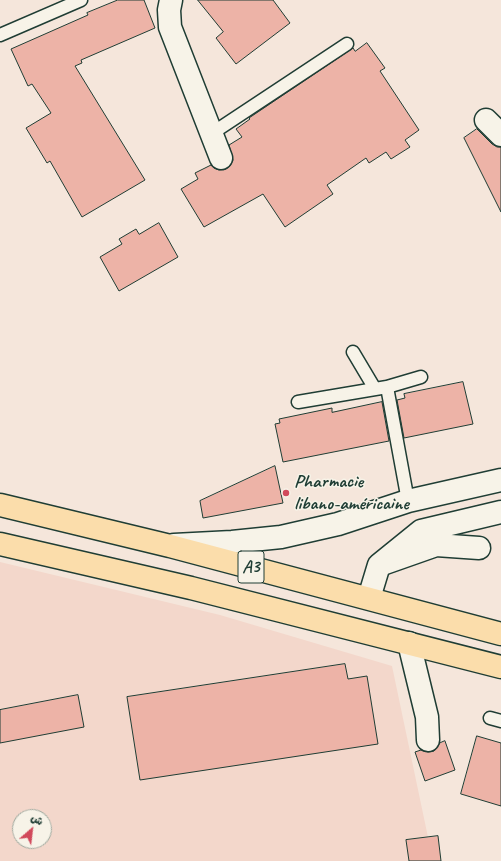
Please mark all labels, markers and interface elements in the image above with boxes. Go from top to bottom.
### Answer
place label: Pharmacie libano-américaine [294,471,409,515]
marker: Pharmacie libano-américaine [281,488,291,498]
road number: A3 [238,551,264,583]
north arrow [12,809,52,849]
text: ش [29,810,46,828]

